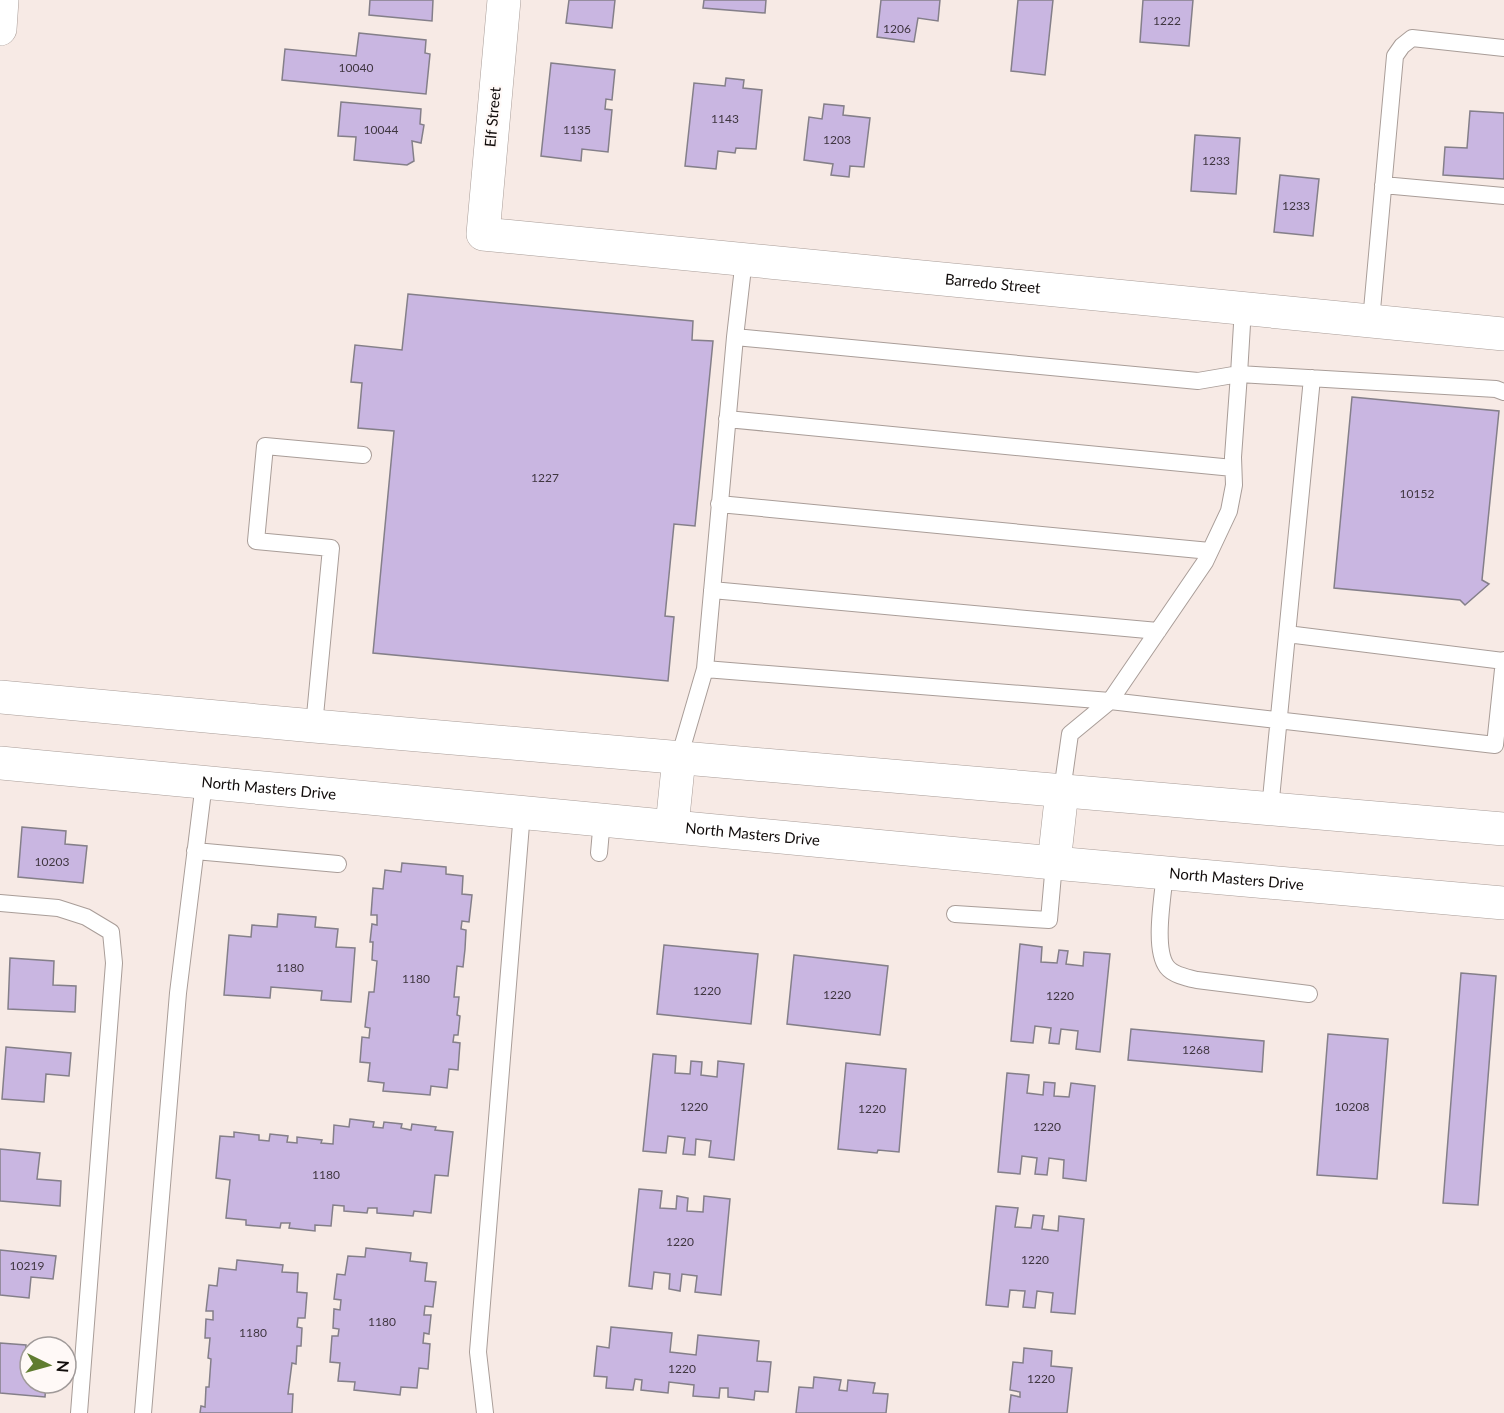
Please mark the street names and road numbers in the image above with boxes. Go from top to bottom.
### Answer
street label: Elf Street [480,85,504,148]
street label: Barredo Street [944,269,1042,297]
street label: North Masters Drive [201,772,337,803]
street label: North Masters Drive [685,818,821,849]
street label: North Masters Drive [1168,863,1305,893]

